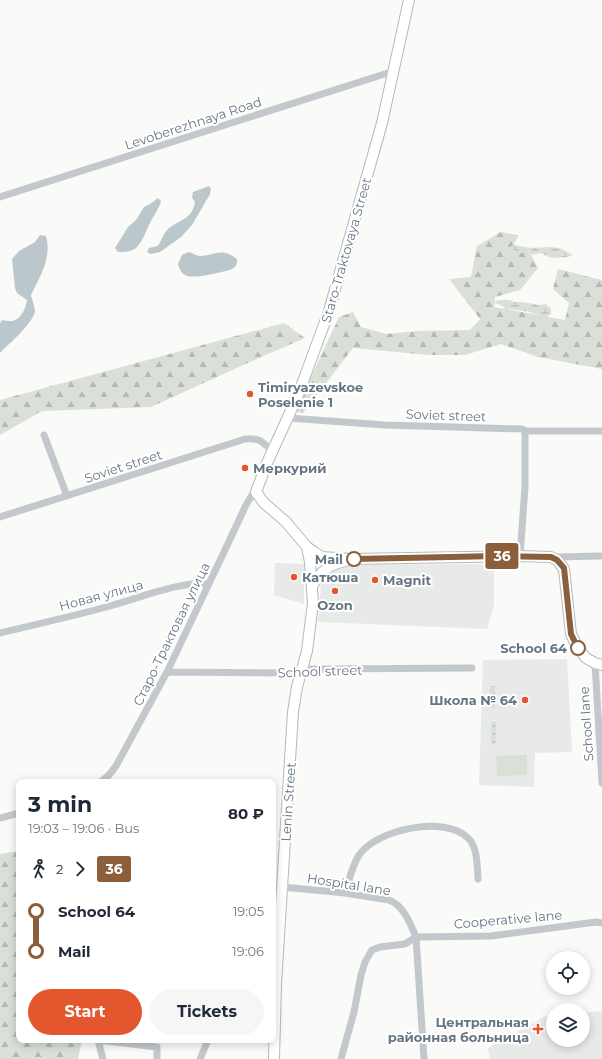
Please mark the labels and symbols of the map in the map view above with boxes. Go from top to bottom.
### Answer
street label: Levoberezhnaya Road [122,93,264,153]
street label: Staro-Traktovaya Street [318,176,374,324]
place label: Timiryazevskoe Poselenie 1 [258,379,363,410]
marker: Timiryazevskoe Poselenie 1 [245,389,255,399]
street label: Soviet street [405,406,487,424]
street label: Soviet street [82,446,164,486]
place label: Меркурий [253,460,326,476]
marker: Меркурий [240,463,250,473]
line badge: 36 [484,543,520,569]
place label: Mail [315,551,343,567]
marker: Mail [346,551,362,567]
street label: Старо-Трактовая улица [129,560,213,708]
place label: Катюша [302,569,358,585]
marker: Катюша [289,572,299,582]
place label: Magnit [383,572,431,588]
marker: Magnit [370,575,380,585]
street label: Новая улица [57,576,145,614]
marker: Ozon [330,586,340,596]
place label: Ozon [317,597,353,613]
place label: School 64 [500,640,567,656]
marker: School 64 [570,640,586,656]
street label: School street [277,662,363,680]
street label: School lane [575,686,597,762]
place label: Школа № 64 [429,692,517,708]
marker: Школа № 64 [520,695,530,705]
street label: Lenin Street [277,762,299,842]
street label: Hospital lane [306,869,392,899]
street label: Cooperative lane [453,906,563,932]
place label: Центральная районная больница [388,1014,529,1045]
marker: Центральная районная больница [532,1023,544,1035]

